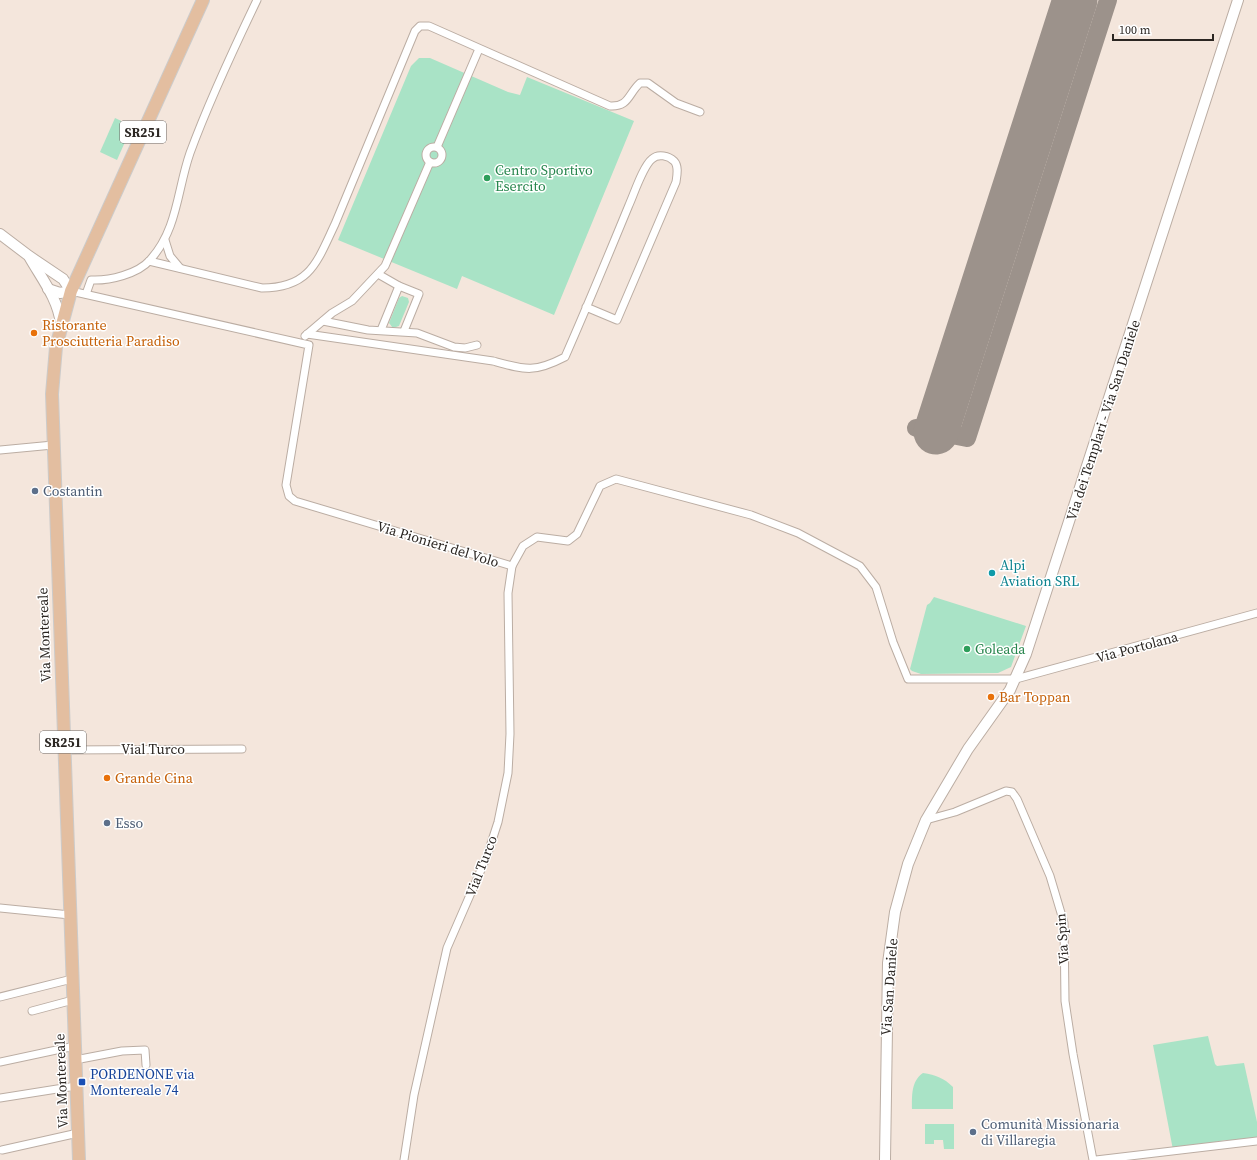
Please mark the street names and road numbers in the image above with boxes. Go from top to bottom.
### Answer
road number: SR251 [120,121,166,143]
street label: Via dei Templari - Via San Daniele [1061,317,1145,523]
street label: Via Pionieri del Volo [374,516,502,572]
street label: Via Montereale [32,587,56,683]
street label: Via Portolana [1094,626,1181,668]
road number: SR251 [40,731,86,753]
street label: Vial Turco [121,739,185,759]
street label: Vial Turco [460,832,502,899]
street label: Via Spin [1050,912,1074,965]
street label: Via San Daniele [876,938,902,1036]
street label: Via Montereale [49,1033,73,1129]

